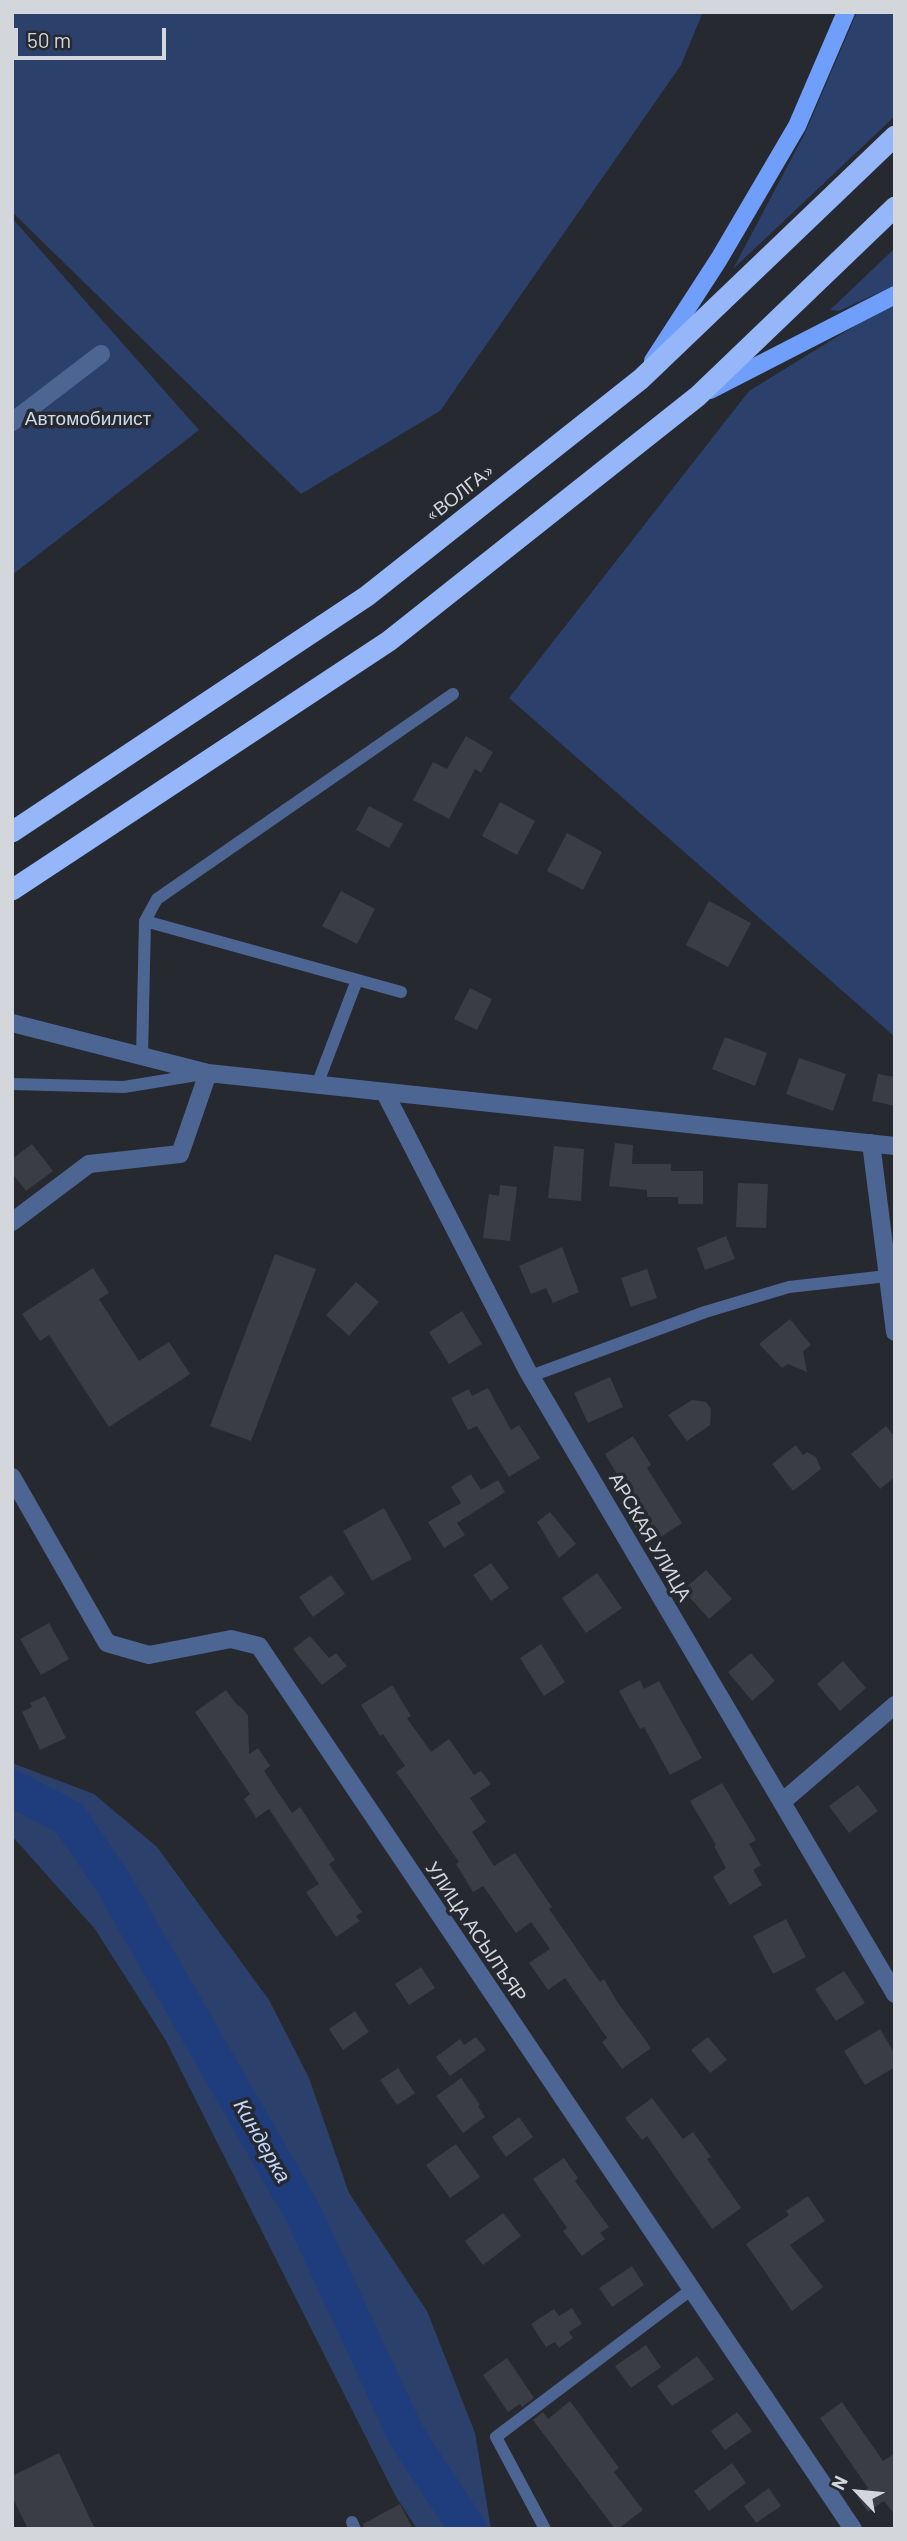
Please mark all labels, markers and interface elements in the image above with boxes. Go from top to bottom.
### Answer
scale bar [18,14,170,58]
text: 50 m [27,27,71,52]
park label: Автомобилист [25,408,151,430]
street label: «ВОЛГА» [421,459,499,527]
street label: АРСКАЯ УЛИЦА [604,1469,696,1605]
street label: УЛИЦА АСЫЛЪЯР [421,1858,531,2006]
water label: Киндерка [228,2095,296,2187]
north arrow [823,2457,893,2527]
text: N [826,2472,852,2493]

